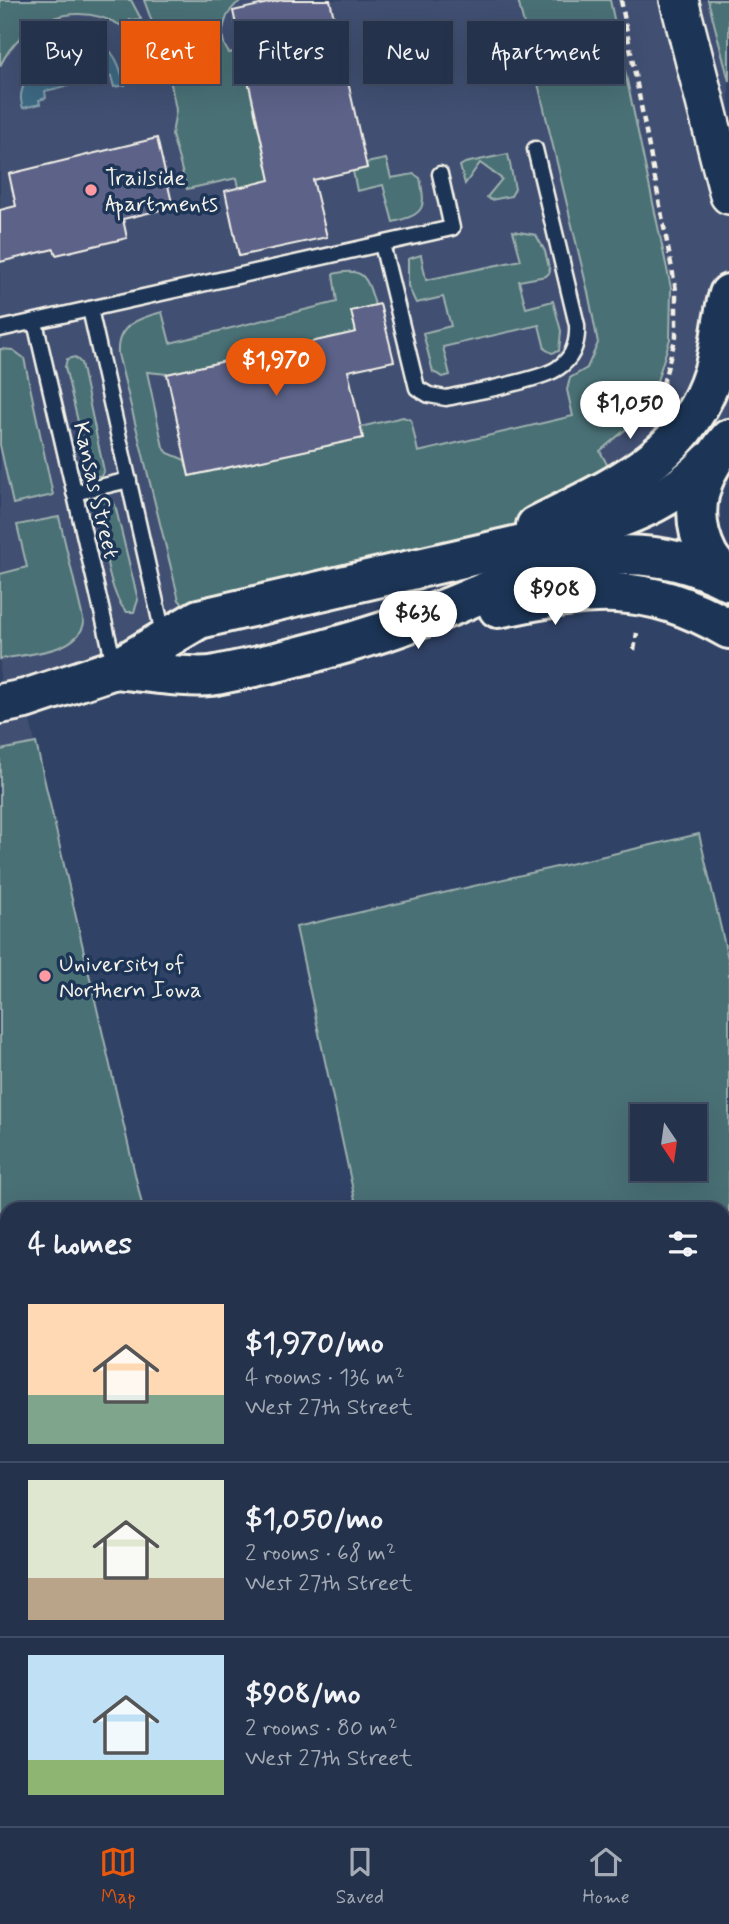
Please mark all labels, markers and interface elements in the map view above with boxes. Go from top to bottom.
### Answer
chip: Buy [21,21,107,84]
chip: Rent [121,21,220,84]
chip: Filters [234,21,349,84]
chip: New [363,21,453,84]
chip: Apartment [467,21,624,84]
place label: Trailside Apartments [105,164,218,221]
marker: Trailside Apartments [83,182,99,198]
pin: $1,970 [219,338,333,398]
text: $1,970 [242,346,310,376]
pin: $1,050 [573,382,687,441]
text: $1,050 [596,389,664,419]
street label: Kansas Street [65,419,125,562]
pin: $908 [514,568,596,627]
text: $908 [530,575,580,605]
pin: $636 [377,592,459,651]
text: $636 [395,599,441,629]
place label: University of Northern Iowa [59,950,202,1006]
marker: University of Northern Iowa [37,968,53,984]
north arrow [630,1104,707,1181]
map controls [630,1104,707,1181]
text: 4 homes [28,1225,132,1264]
icon: filters [664,1225,702,1263]
text: $1,970/mo [245,1324,384,1363]
icon: home [84,1332,168,1416]
text: 4 rooms · 136 m² [245,1363,405,1393]
text: West 27th Street [245,1393,413,1423]
text: $1,050/mo [245,1500,383,1539]
icon: home [84,1508,168,1592]
text: 2 rooms · 68 m² [245,1539,396,1569]
text: West 27th Street [245,1569,413,1599]
text: $908/mo [245,1675,361,1714]
icon: home [84,1683,168,1767]
text: 2 rooms · 80 m² [245,1714,398,1744]
text: West 27th Street [245,1744,413,1774]
tab: Map [99,1843,137,1910]
tab: Saved [336,1843,384,1910]
tab: Home [582,1843,630,1910]

